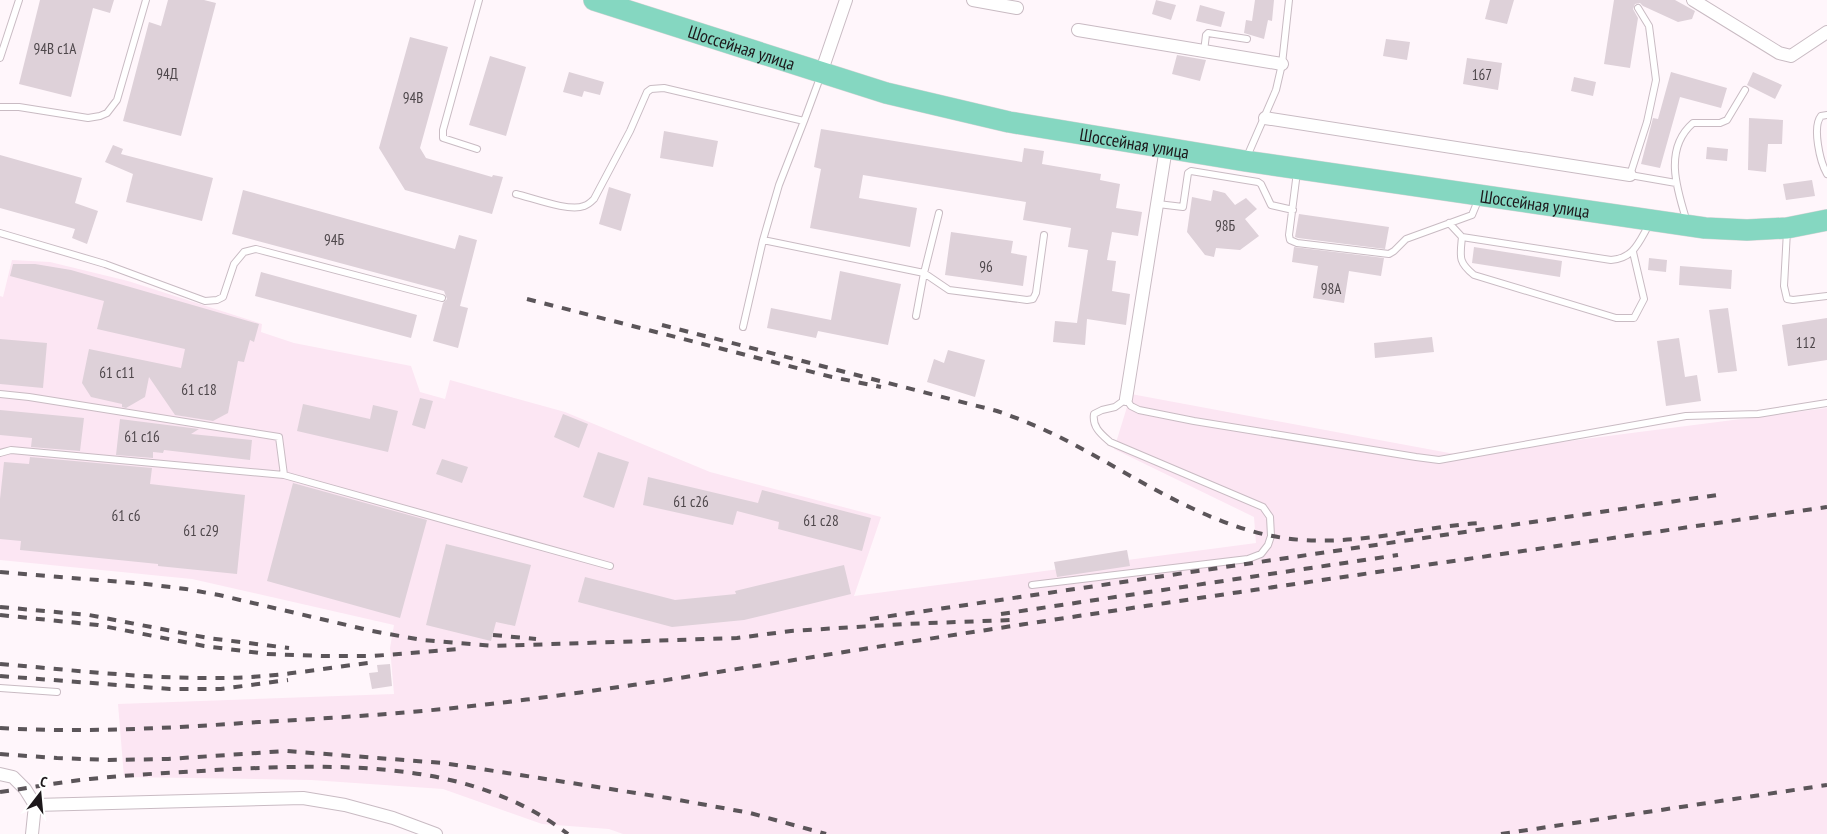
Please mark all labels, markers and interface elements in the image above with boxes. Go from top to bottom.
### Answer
street label: Шоссейная улица [686,19,798,75]
house number: 94В с1А [34,39,77,58]
house number: 94Д [156,64,178,83]
house number: 167 [1472,65,1492,84]
house number: 94В [403,88,423,107]
street label: Шоссейная улица [1078,122,1191,163]
street label: Шоссейная улица [1479,184,1591,223]
house number: 98Б [1215,216,1235,235]
house number: 94Б [324,230,344,249]
house number: 96 [979,257,993,276]
house number: 98А [1321,279,1342,298]
house number: 112 [1796,333,1816,352]
house number: 61 с11 [99,363,135,382]
house number: 61 с18 [181,380,217,399]
house number: 61 с16 [124,427,160,446]
house number: 61 с26 [673,492,709,511]
house number: 61 с6 [112,506,141,525]
house number: 61 с28 [803,511,839,530]
house number: 61 с29 [183,521,219,540]
north arrow [15,769,65,819]
text: С [38,772,50,791]

